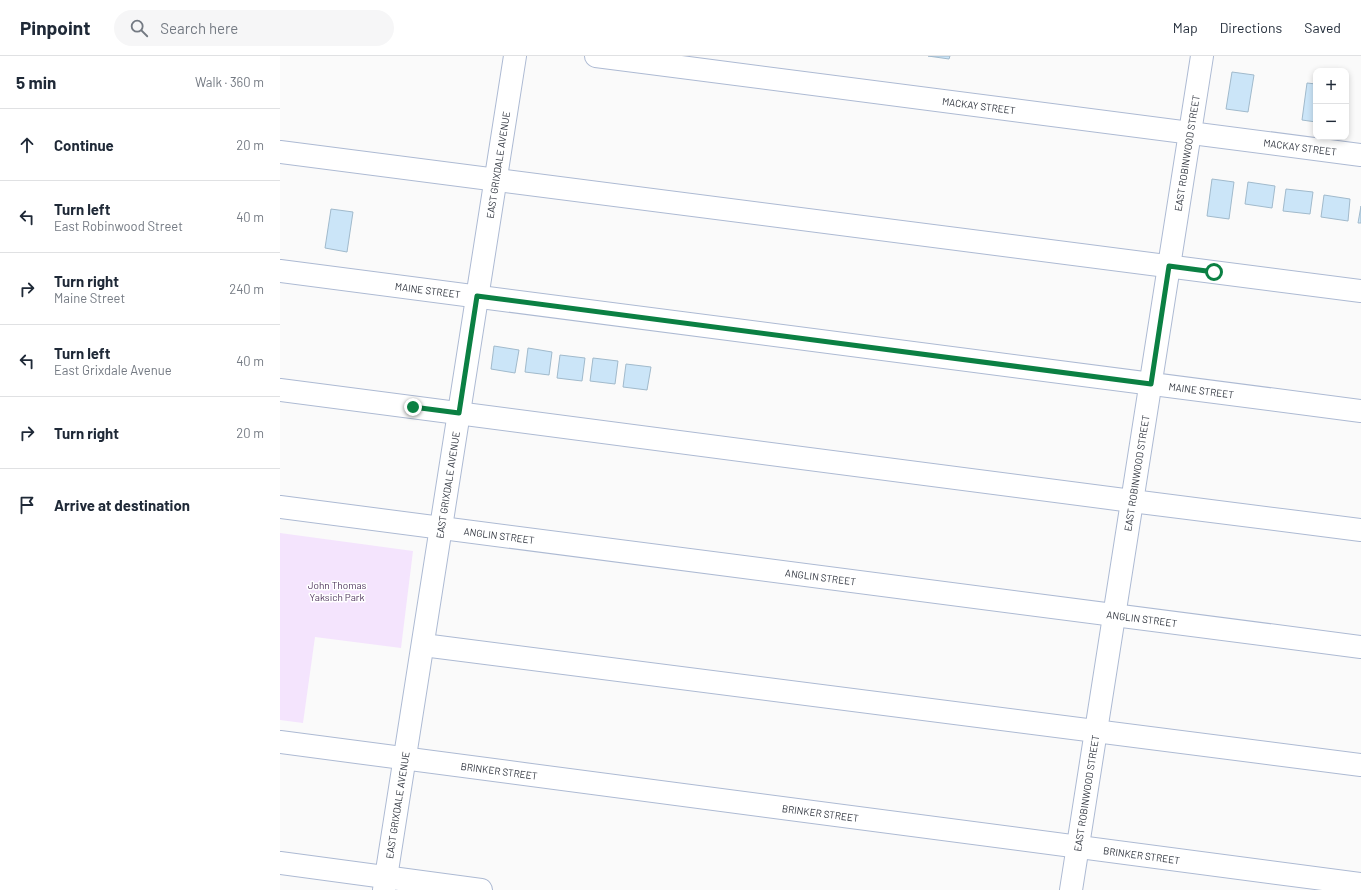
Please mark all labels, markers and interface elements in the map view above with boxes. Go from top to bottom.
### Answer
search box [114,10,394,46]
text: Pinpoint [20,16,90,39]
icon: search [128,17,150,39]
text: Search here [160,19,238,37]
text: Map [1173,19,1198,36]
text: Directions [1220,19,1282,36]
text: Saved [1304,19,1341,36]
map controls [1313,68,1349,140]
button: + [1313,68,1349,104]
text: 5 min [16,72,56,92]
text: Walk · 360 m [195,74,264,90]
street label: EAST ROBINWOOD STREET [1172,94,1202,212]
street label: MACKAY STREET [941,95,1017,116]
button: − [1313,104,1349,140]
street label: EAST GRIXDALE AVENUE [484,110,512,219]
icon: ahead [16,134,38,156]
text: Continue [54,136,114,154]
street label: MACKAY STREET [1263,136,1338,158]
text: 20 m [236,137,264,153]
text: Turn left [54,200,110,218]
icon: left [16,206,38,228]
text: 40 m [236,209,264,225]
text: East Robinwood Street [54,218,183,234]
route start [1205,263,1223,281]
text: Turn right [54,272,119,290]
icon: right [16,278,38,300]
street label: MAINE STREET [394,280,461,300]
text: 240 m [229,281,264,297]
text: Maine Street [54,290,125,306]
text: Turn left [54,344,110,362]
icon: left [16,350,38,372]
text: 40 m [236,353,264,369]
text: East Grixdale Avenue [54,362,172,378]
street label: MAINE STREET [1168,380,1235,401]
route end [404,398,422,416]
street label: EAST ROBINWOOD STREET [1121,414,1152,532]
icon: right [16,422,38,444]
text: Turn right [54,424,119,442]
text: 20 m [236,425,264,441]
street label: EAST GRIXDALE AVENUE [433,431,462,539]
icon: arrive [16,494,38,516]
text: Arrive at destination [54,496,190,514]
street label: ANGLIN STREET [463,525,536,546]
street label: ANGLIN STREET [784,566,857,588]
park label: John Thomas Yaksich Park [308,579,367,603]
street label: ANGLIN STREET [1106,608,1178,629]
street label: EAST ROBINWOOD STREET [1071,734,1101,852]
street label: EAST GRIXDALE AVENUE [383,751,412,859]
street label: BRINKER STREET [460,760,539,782]
street label: BRINKER STREET [781,802,860,824]
street label: BRINKER STREET [1102,844,1181,866]

